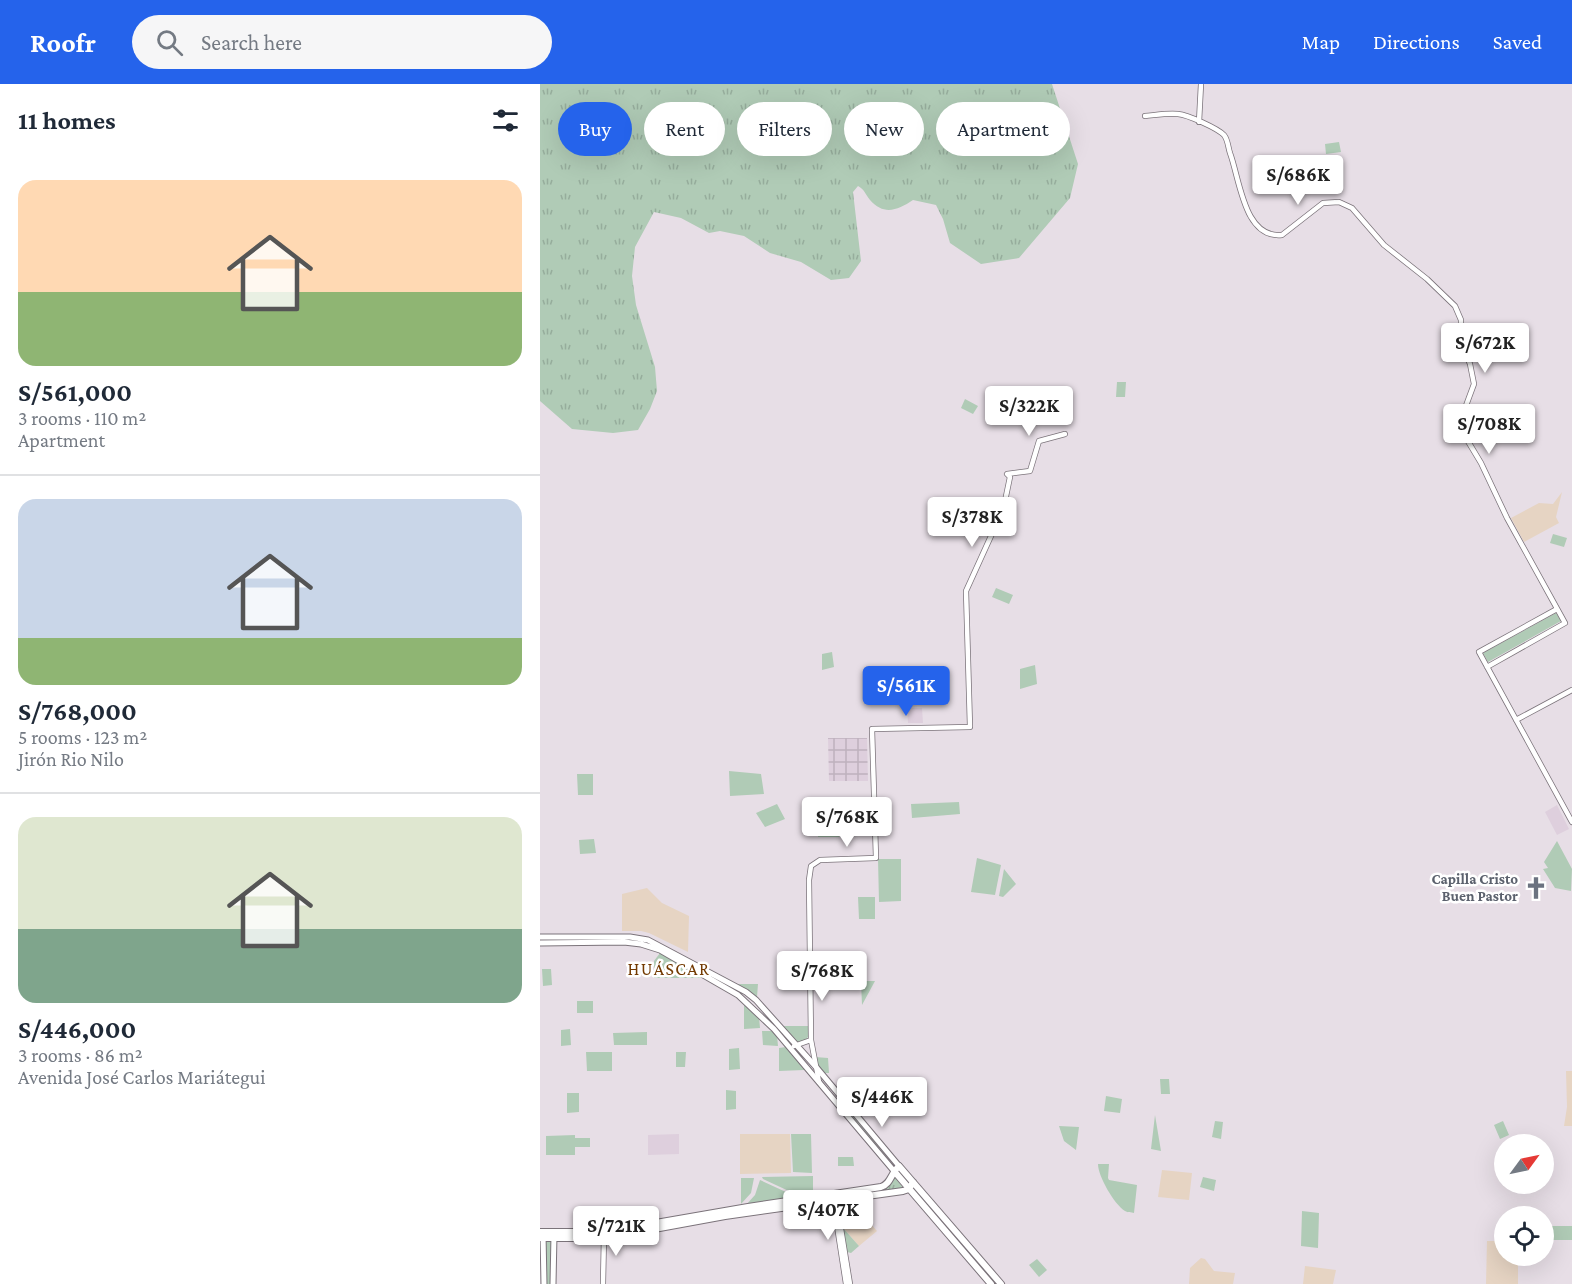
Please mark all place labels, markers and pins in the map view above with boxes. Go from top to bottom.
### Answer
pin: S/686K [1249,155,1347,206]
pin: S/672K [1436,323,1534,374]
pin: S/322K [980,386,1078,437]
pin: S/708K [1440,404,1538,455]
pin: S/378K [923,497,1021,548]
pin: S/561K [857,666,955,717]
pin: S/768K [798,797,896,848]
place label: Capilla Cristo Buen Pastor [1431,871,1518,904]
church icon: Capilla Cristo Buen Pastor [1523,875,1549,901]
pin: S/768K [773,951,871,1002]
pin: S/446K [833,1077,931,1128]
pin: S/407K [779,1190,877,1241]
pin: S/721K [567,1206,665,1257]

